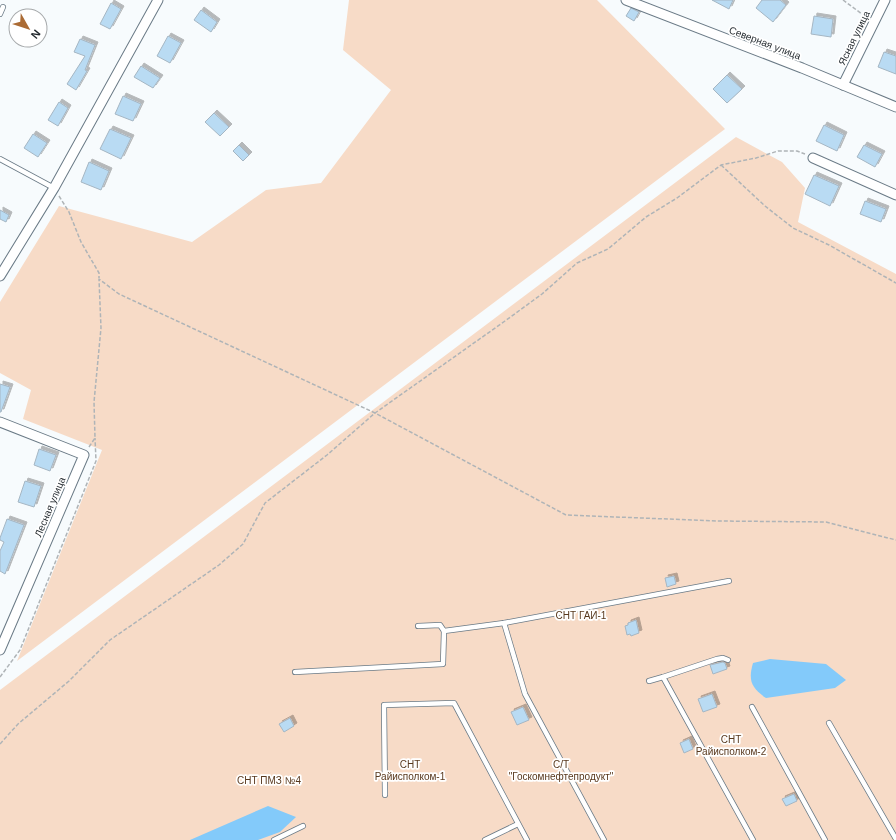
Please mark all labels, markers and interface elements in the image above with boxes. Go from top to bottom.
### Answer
north arrow [8,8,48,48]
street label: Ясная улица [836,9,872,67]
street label: Северная улица [728,24,803,62]
text: N [29,27,43,41]
street label: Лесная улица [32,475,68,539]
park label: СНТ ГАИ-1 [556,610,607,621]
park label: СНТ Райисполком-2 [696,734,767,757]
park label: СНТ Райисполком-1 [375,759,446,782]
park label: С/Т "Госкомнефтепродукт" [509,759,614,782]
park label: СНТ ПМЗ №4 [237,775,301,786]

